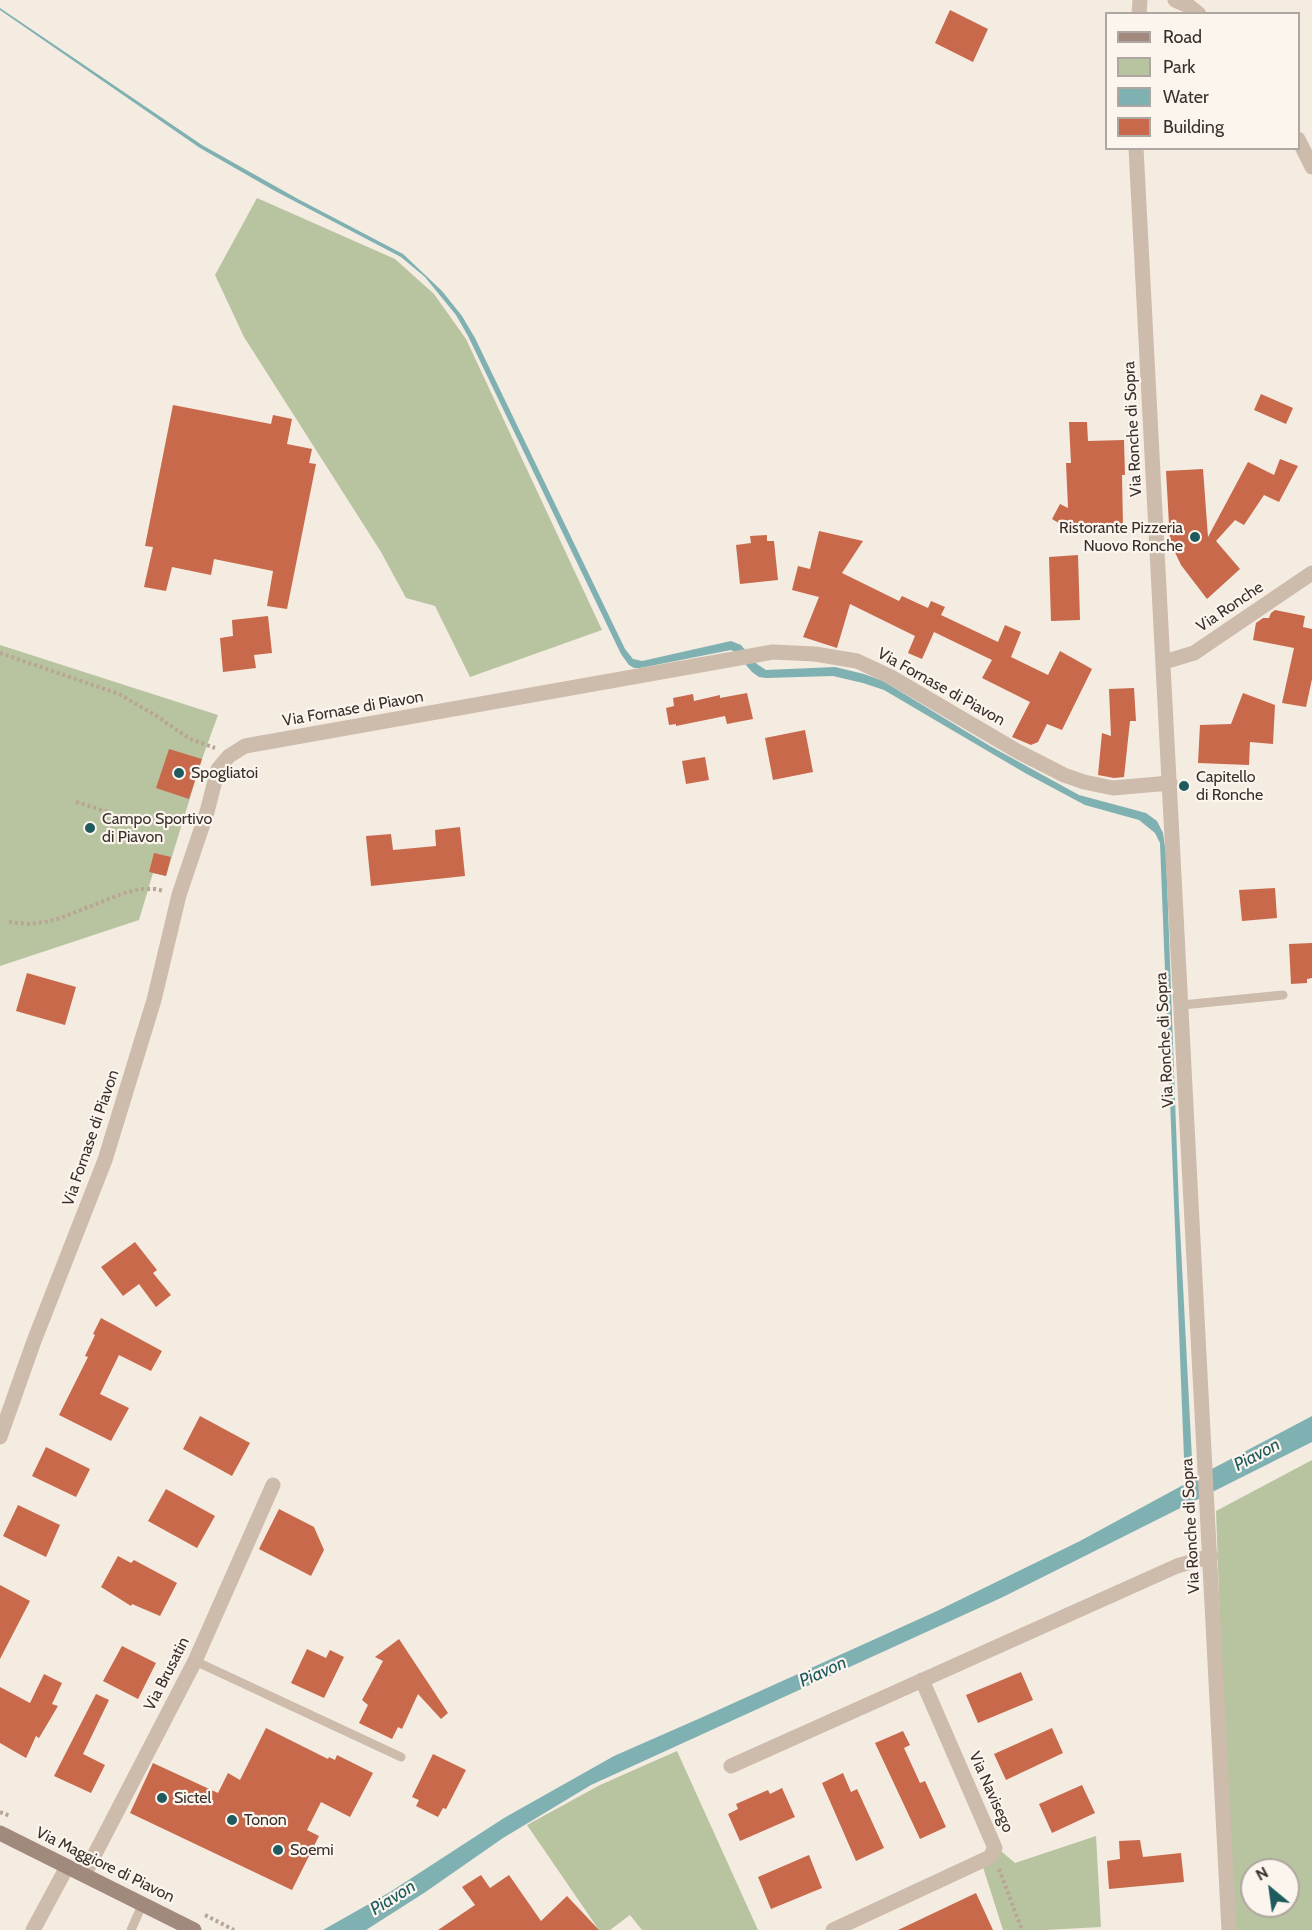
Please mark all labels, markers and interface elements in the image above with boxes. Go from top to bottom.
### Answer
legend [1105,12,1300,150]
text: Road [1163,26,1202,48]
text: Park [1163,56,1195,78]
text: Water [1163,86,1209,108]
text: Building [1163,116,1224,138]
street label: Via Ronche di Sopra [1120,361,1146,497]
place label: Ristorante Pizzeria Nuovo Ronche [1059,518,1183,556]
marker: Ristorante Pizzeria Nuovo Ronche [1188,530,1202,544]
street label: Via Ronche [1193,578,1267,636]
street label: Via Fornase di Piavon [874,644,1008,730]
street label: Via Fornase di Piavon [281,687,425,731]
place label: Spogliatoi [191,763,258,783]
marker: Spogliatoi [172,766,186,780]
place label: Capitello di Ronche [1196,767,1263,805]
marker: Capitello di Ronche [1177,779,1191,793]
place label: Campo Sportivo di Piavon [102,809,212,847]
marker: Campo Sportivo di Piavon [83,821,97,835]
street label: Via Ronche di Sopra [1152,972,1178,1108]
street label: Via Fornase di Piavon [59,1067,123,1209]
water label: Piavon [1230,1434,1284,1476]
street label: Via Ronche di Sopra [1178,1458,1204,1594]
street label: Via Brusatin [140,1634,194,1714]
water label: Piavon [796,1652,850,1692]
street label: Via Navisego [965,1749,1017,1835]
place label: Sictel [174,1788,211,1808]
marker: Sictel [155,1791,169,1805]
place label: Tonon [244,1810,287,1830]
marker: Tonon [225,1813,239,1827]
street label: Via Maggiore di Piavon [32,1823,178,1907]
place label: Soemi [290,1840,334,1860]
marker: Soemi [271,1843,285,1857]
north arrow [1240,1858,1300,1918]
text: N [1252,1863,1272,1885]
water label: Piavon [366,1876,420,1920]

